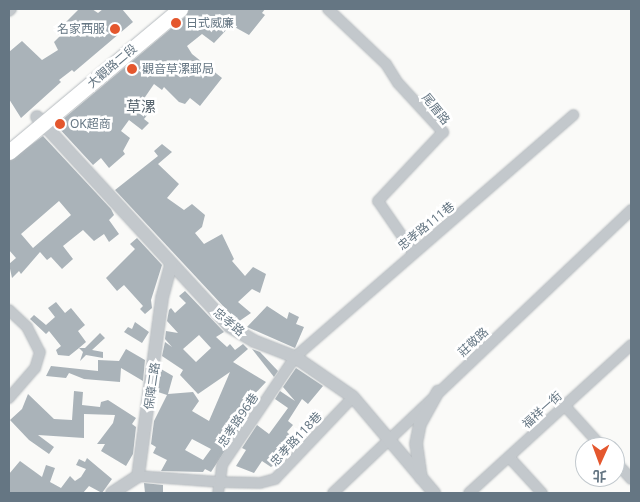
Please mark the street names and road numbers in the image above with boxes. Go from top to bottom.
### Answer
street label: 大觀路二段 [84,41,140,91]
street label: 尾厝路 [419,90,453,128]
street label: 忠孝路111巷 [395,199,457,253]
street label: 忠孝路 [210,305,248,339]
street label: 莊敬路 [455,324,491,360]
street label: 保障二路 [142,361,162,411]
street label: 福祥一街 [519,389,565,431]
street label: 忠孝路96巷 [215,390,261,450]
street label: 忠孝路118巷 [267,409,325,469]

